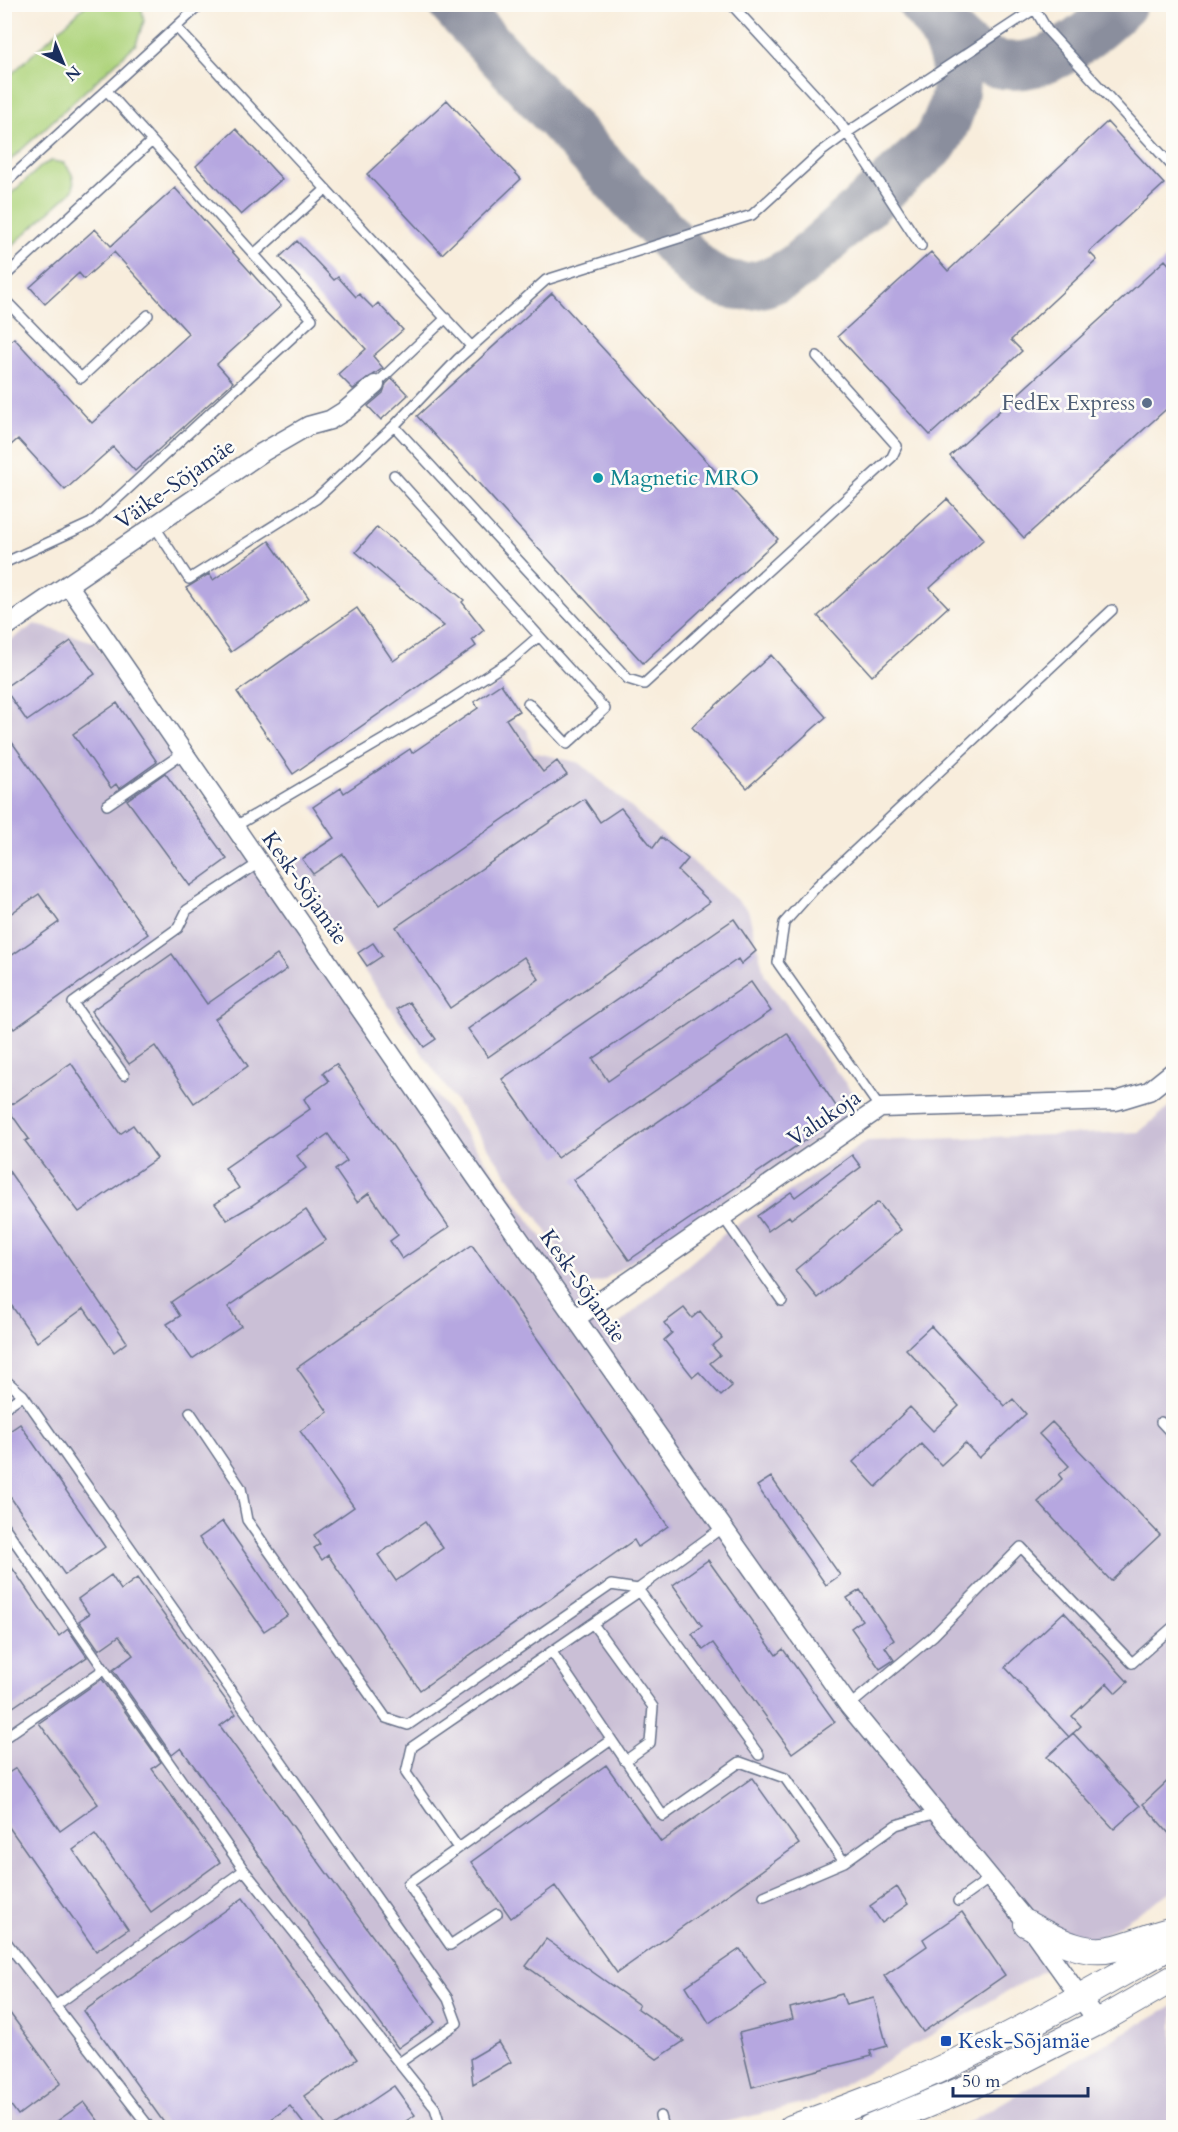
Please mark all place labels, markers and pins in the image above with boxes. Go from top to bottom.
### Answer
place label: FedEx Express [1001,388,1135,418]
marker: FedEx Express [1140,396,1154,410]
place label: Magnetic MRO [610,463,759,493]
marker: Magnetic MRO [591,471,605,485]
place label: Kesk-Sõjamäe [958,2026,1090,2056]
marker: Kesk-Sõjamäe [939,2034,953,2048]

